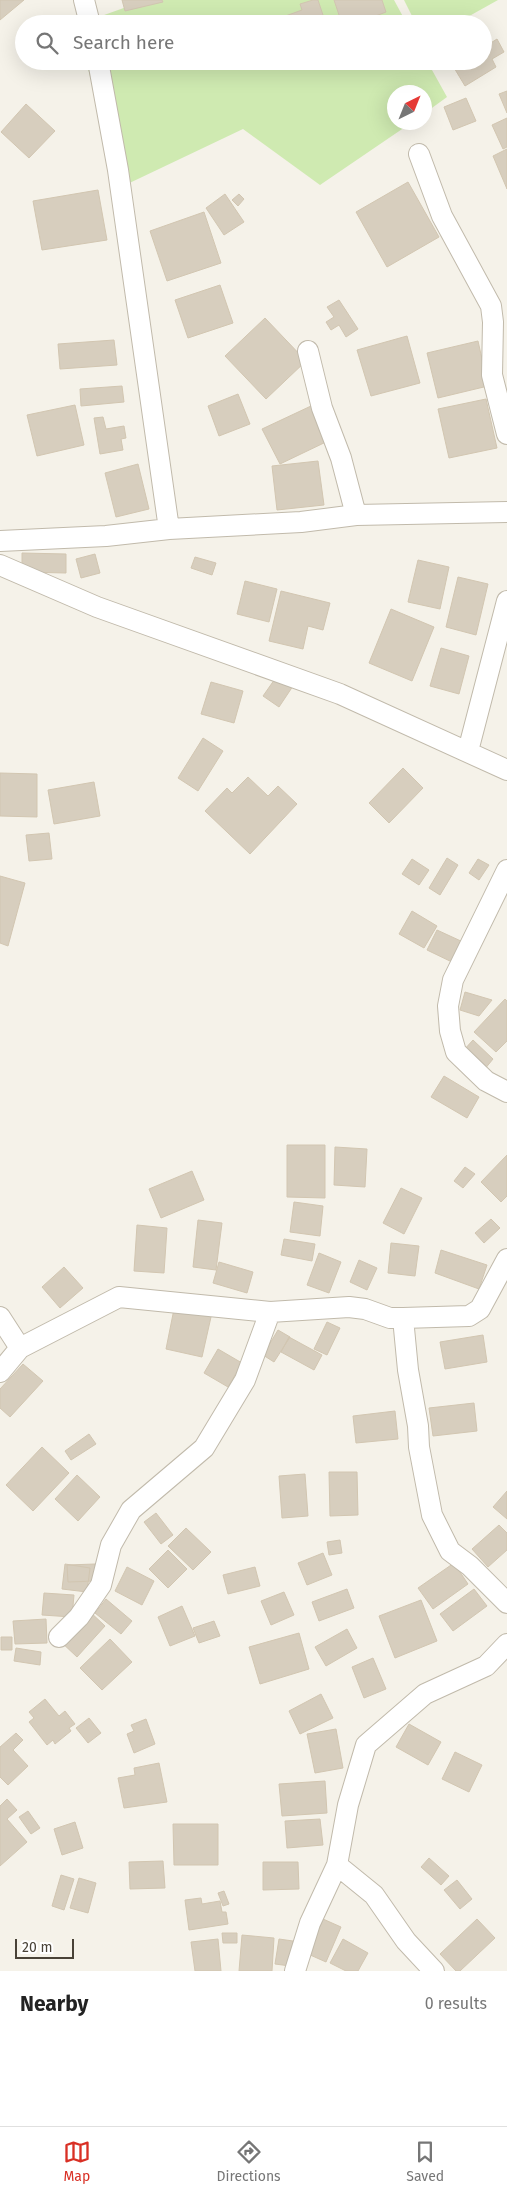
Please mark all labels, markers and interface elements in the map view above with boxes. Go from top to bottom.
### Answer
search box [15,15,492,70]
icon: search [33,29,61,57]
text: Search here [73,31,174,54]
north arrow [387,85,432,130]
scale bar [15,1936,74,1959]
text: 20 m [22,1939,52,1956]
text: Nearby [20,1991,88,2017]
text: 0 results [425,1994,487,2013]
tab: Map [63,2138,91,2185]
tab: Directions [216,2138,281,2185]
tab: Saved [406,2138,444,2185]

